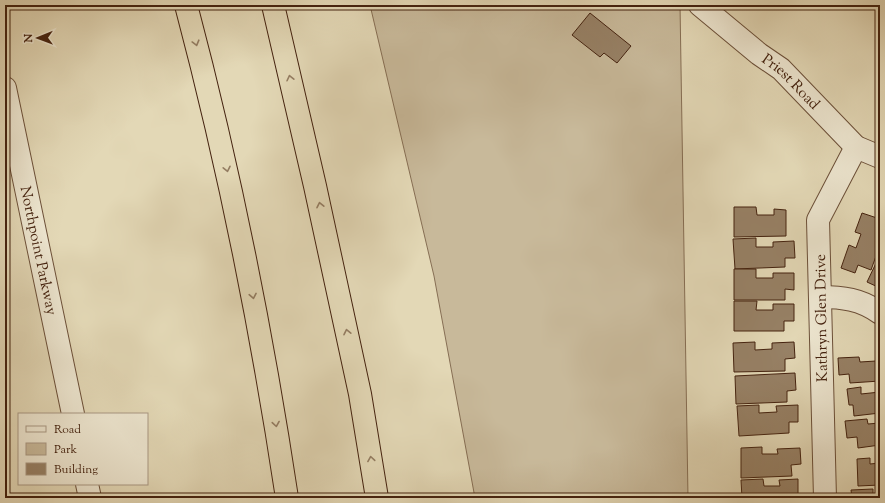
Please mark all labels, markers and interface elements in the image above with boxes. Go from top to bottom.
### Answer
north arrow [18,18,58,58]
text: N [21,33,37,44]
one-way arrow [191,39,200,46]
street label: Priest Road [757,50,824,115]
one-way arrow [286,75,295,82]
one-way arrow [222,166,230,172]
street label: Northpoint Parkway [14,184,61,318]
one-way arrow [316,202,324,208]
street label: Kathryn Glen Drive [811,254,834,382]
one-way arrow [248,293,257,299]
one-way arrow [343,329,351,335]
legend [18,413,148,485]
text: Road [54,421,81,439]
one-way arrow [271,421,280,427]
text: Park [54,441,77,459]
one-way arrow [367,456,376,463]
text: Building [54,461,98,479]

